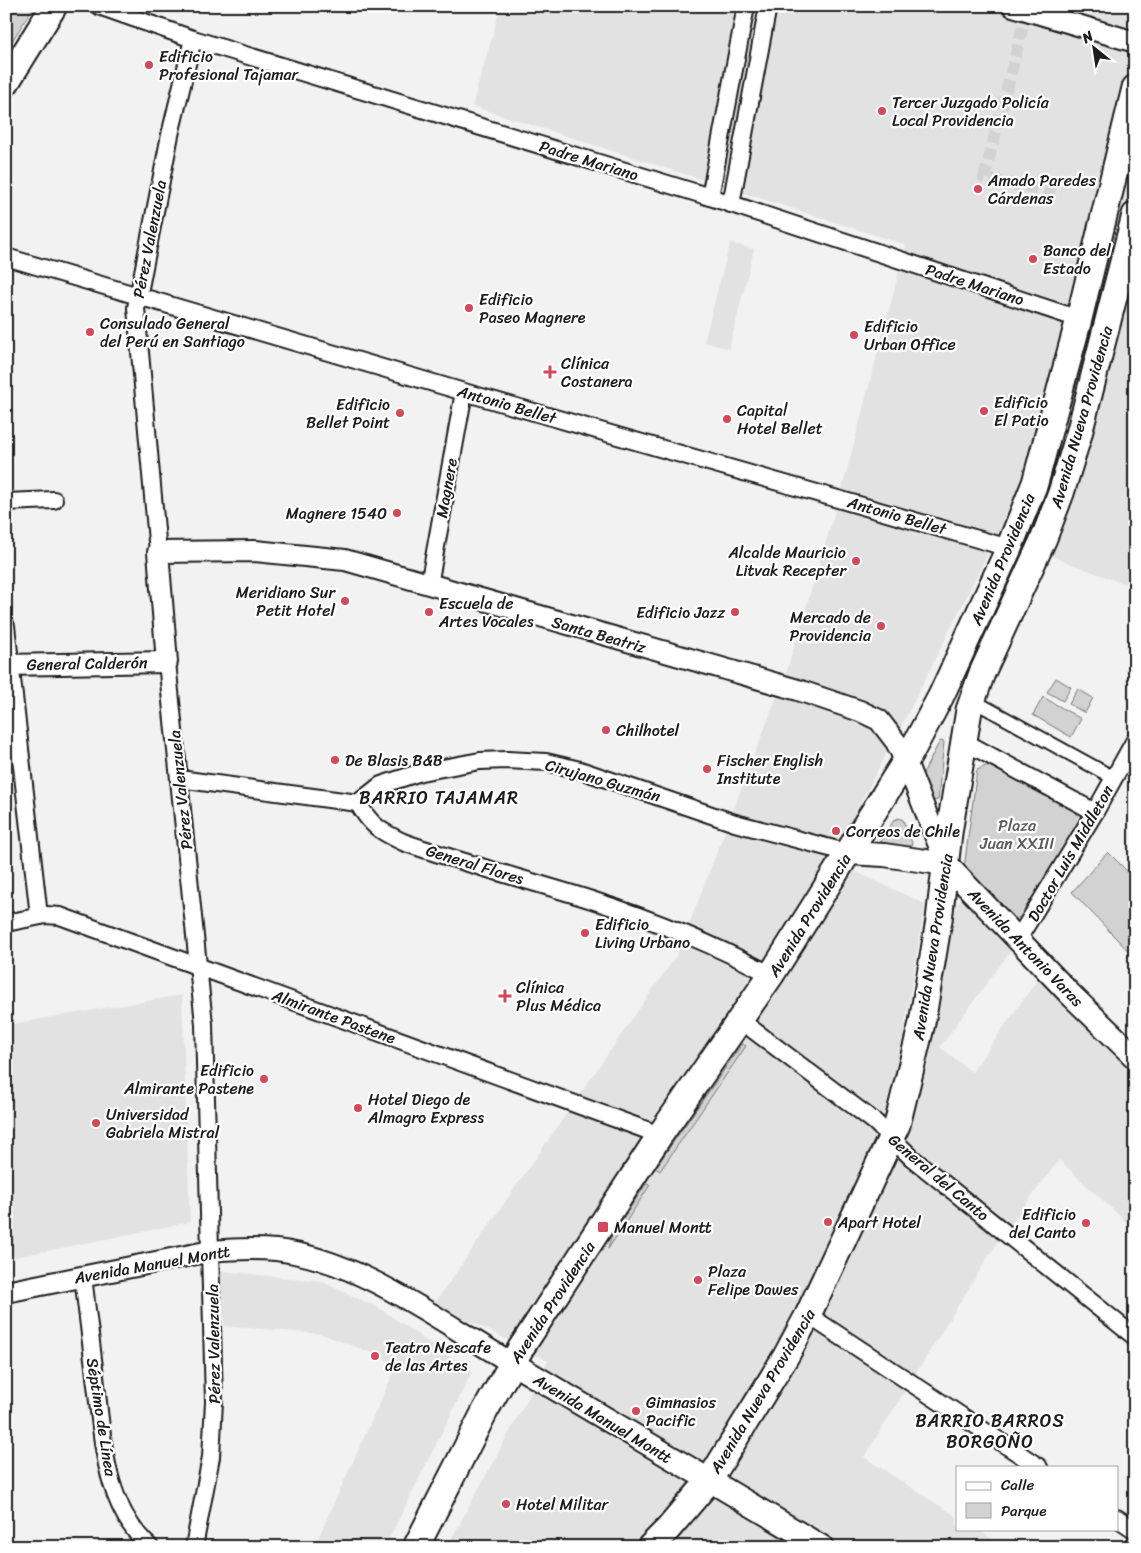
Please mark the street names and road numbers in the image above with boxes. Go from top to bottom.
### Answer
street label: Padre Mariano [536,132,642,189]
street label: Pérez Valenzuela [124,177,175,301]
street label: Padre Mariano [922,255,1028,314]
street label: Avenida Nueva Providencia [1041,322,1122,513]
street label: Antonio Bellet [453,376,560,433]
street label: Magnere [427,456,466,520]
street label: Antonio Bellet [843,487,950,544]
street label: Avenida Providencia [961,488,1044,631]
street label: Santa Beatriz [548,607,650,662]
street label: General Calderón [26,648,148,679]
street label: Pérez Valenzuela [160,729,201,851]
street label: Cirujano Guzmán [542,750,664,811]
street label: Doctor Luis Middleton [1019,779,1122,927]
street label: General Flores [422,836,528,893]
street label: Avenida Providencia [759,847,860,984]
street label: Avenida Nueva Providencia [903,851,962,1043]
street label: Avenida Antonio Varas [960,880,1091,1015]
street label: Almirante Pastene [267,980,400,1052]
street label: General del Canto [881,1126,996,1229]
street label: Avenida Providencia [501,1234,604,1370]
street label: Avenida Manuel Montt [71,1237,232,1293]
street label: Pérez Valenzuela [198,1284,229,1404]
street label: Avenida Nueva Providencia [701,1302,824,1480]
street label: Séptimo de Línea [78,1356,125,1479]
street label: Avenida Manuel Montt [527,1365,678,1471]

